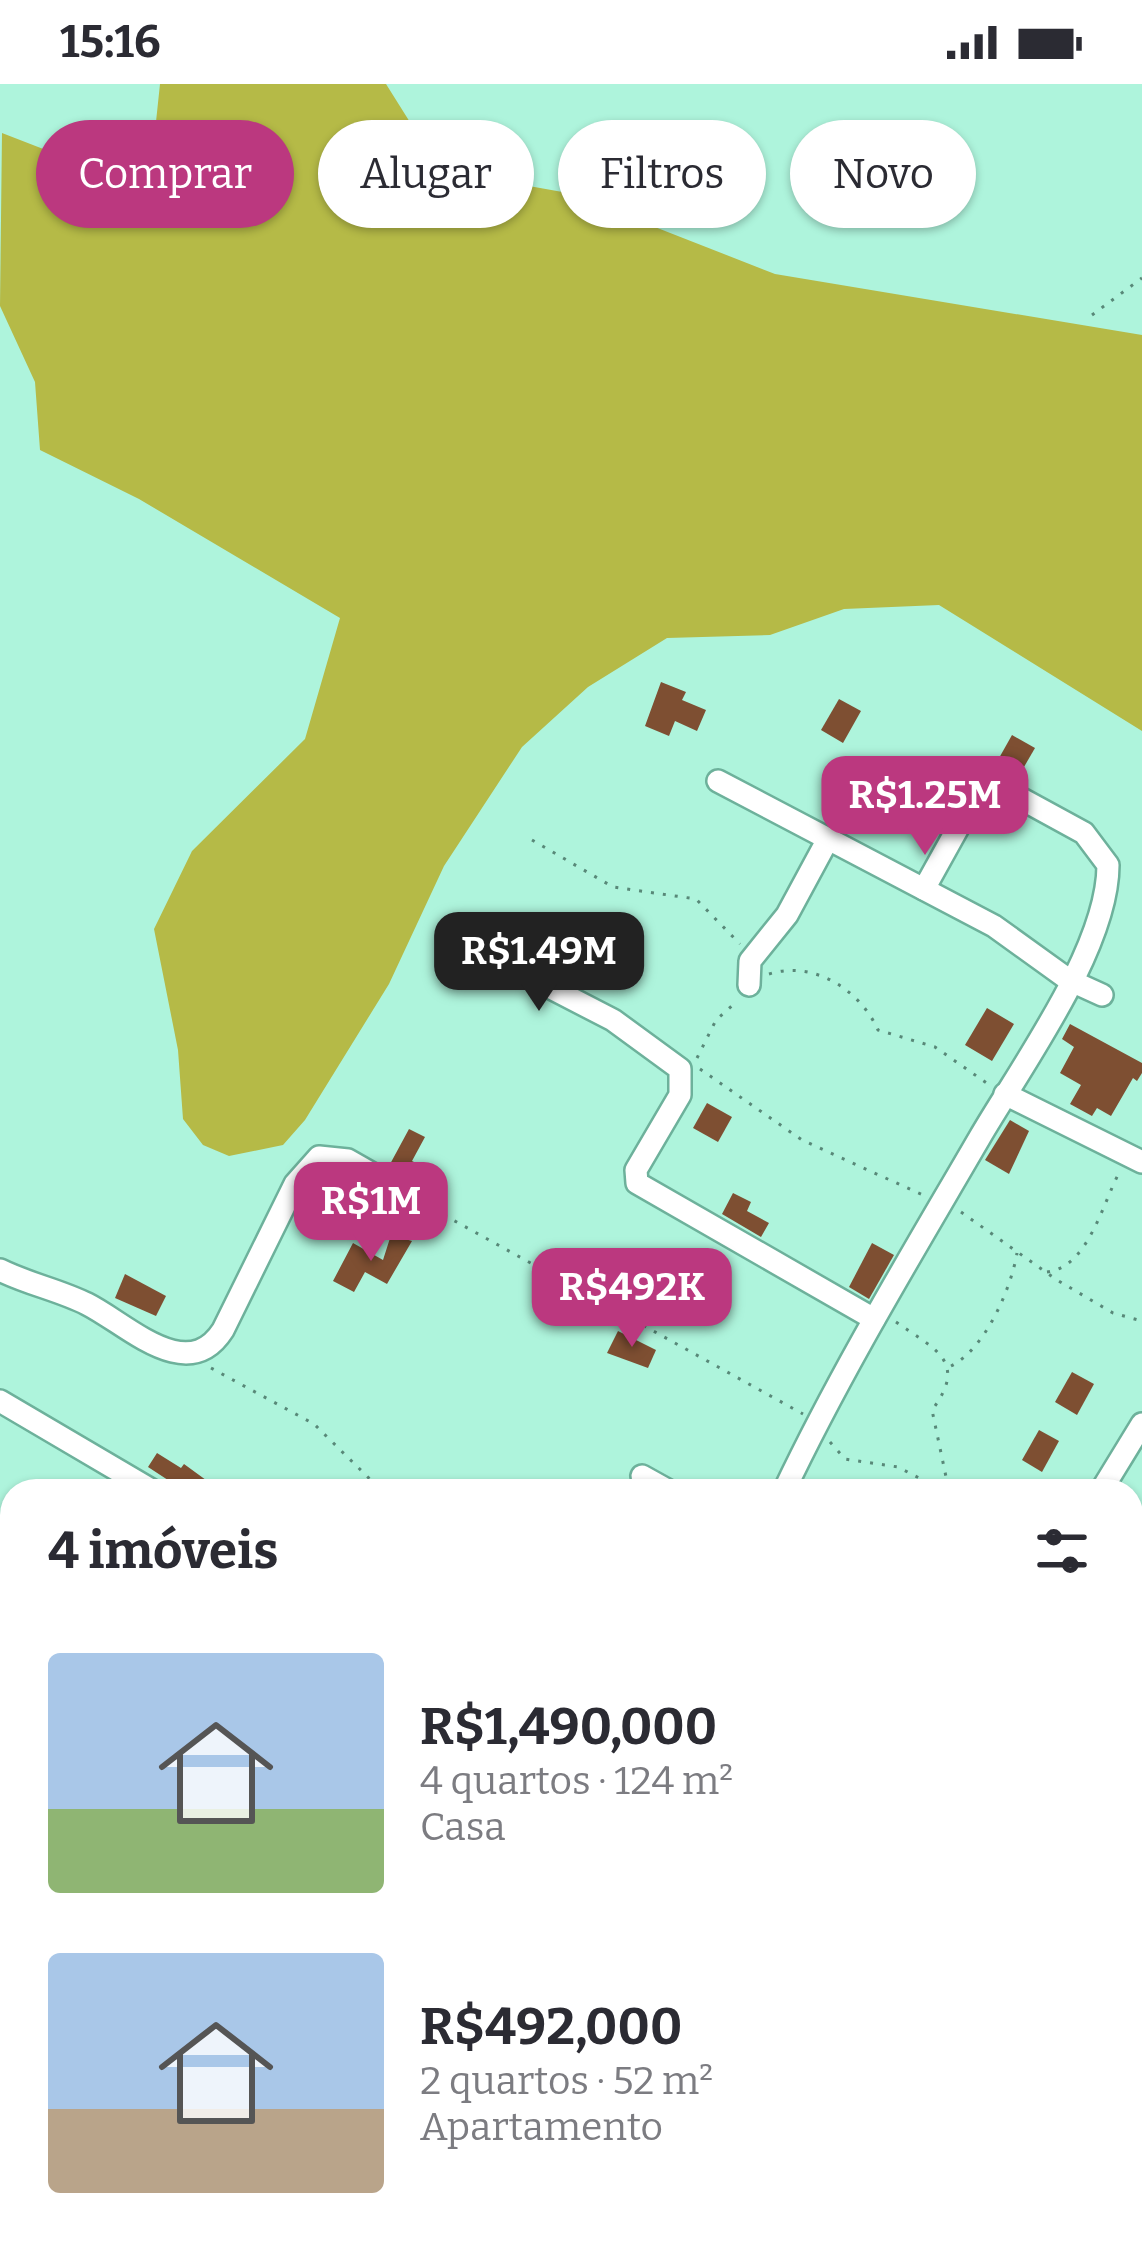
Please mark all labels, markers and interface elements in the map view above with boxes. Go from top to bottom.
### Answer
text: 15:16 [60,15,161,69]
chip: Comprar [36,120,294,228]
chip: Alugar [318,120,534,228]
chip: Filtros [558,120,766,228]
chip: Novo [790,120,976,228]
pin: R$1.25M [814,756,1036,858]
text: R$1.25M [848,772,1002,818]
pin: R$1.49M [428,912,650,1014]
text: R$1.49M [461,928,617,974]
pin: R$1M [300,1162,442,1264]
text: R$1M [321,1178,421,1224]
pin: R$492K [534,1248,730,1350]
text: R$492K [559,1264,705,1310]
icon: filters [1029,1518,1095,1584]
text: 4 imóveis [48,1520,278,1582]
text: R$1,490,000 [420,1696,717,1758]
icon: home [144,1701,288,1845]
text: 4 quartos · 124 m² [420,1758,733,1804]
text: Casa [420,1804,506,1850]
text: R$492,000 [420,1996,682,2058]
icon: home [144,2001,288,2145]
text: 2 quartos · 52 m² [420,2058,713,2104]
text: Apartamento [420,2104,663,2150]

